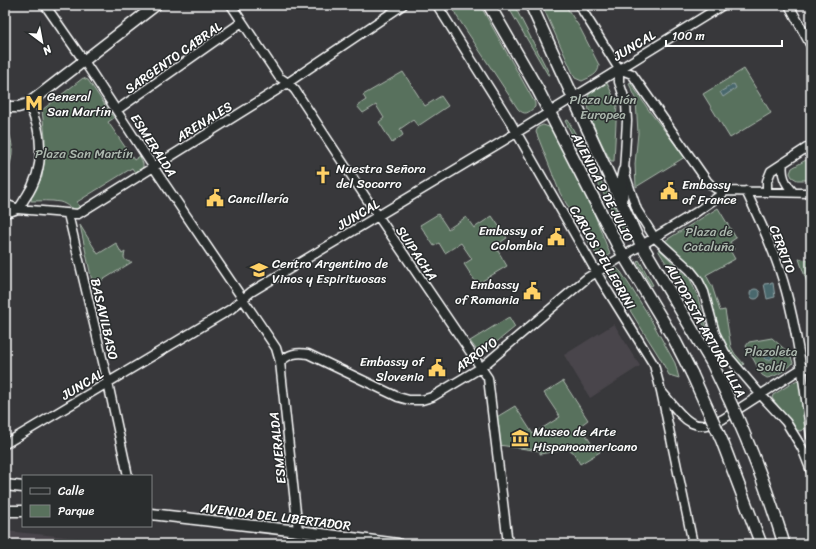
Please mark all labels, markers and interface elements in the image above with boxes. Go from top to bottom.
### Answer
street label: SARGENTO CABRAL [120,15,227,100]
north arrow [22,22,62,62]
scale bar [666,22,782,48]
street label: JUNCAL [608,24,660,68]
text: 100 m [672,25,705,47]
text: N [38,39,56,60]
place label: General San Martín [47,85,111,123]
park label: Plaza Unión Europea [569,88,637,126]
metro station icon: General San Martín [24,93,44,113]
street label: ARENALES [171,95,237,148]
street label: ESMERALDA [124,109,183,182]
street label: AVENIDA 9 DE JULIO [565,128,640,246]
park label: Plaza San Martín [35,142,133,165]
place label: Nuestra Señora del Socorro [336,157,426,195]
church icon: Nuestra Señora del Socorro [313,165,333,185]
place label: Embassy of France [682,173,737,211]
public building icon: Embassy of France [659,181,679,201]
place label: Cancillería [228,187,289,210]
public building icon: Cancillería [205,188,225,208]
street label: JUNCAL [332,193,384,237]
street label: CARLOS PELLEGRINI [563,201,642,314]
place label: Embassy of Colombia [479,219,544,257]
park label: Plaza de Cataluña [683,220,735,258]
street label: SUIPACHA [390,221,444,286]
street label: CERRITO [763,221,802,277]
public building icon: Embassy of Colombia [546,227,566,247]
place label: Centro Argentino de Vinos y Espirituosas [272,252,388,290]
street label: AUTOPISTA ARTURO ILLIA [659,258,752,402]
school or university icon: Centro Argentino de Vinos y Espirituosas [249,260,269,280]
place label: Embassy of Romania [455,273,519,311]
street label: BASAVILBASO [84,276,125,362]
public building icon: Embassy of Romania [522,281,542,301]
street label: ARROYO [449,331,503,379]
park label: Plazoleta Soldi [744,340,798,378]
place label: Embassy of Slovenia [360,350,425,388]
public building icon: Embassy of Slovenia [427,358,447,378]
street label: JUNCAL [56,363,108,407]
street label: ESMERALDA [262,411,293,485]
place label: Museo de Arte Hispanoamericano [533,420,638,458]
museum icon: Museo de Arte Hispanoamericano [510,428,530,448]
legend [22,475,152,527]
text: Calle [58,480,85,502]
street label: AVENIDA DEL LIBERTADOR [199,496,352,537]
text: Parque [58,500,95,522]

